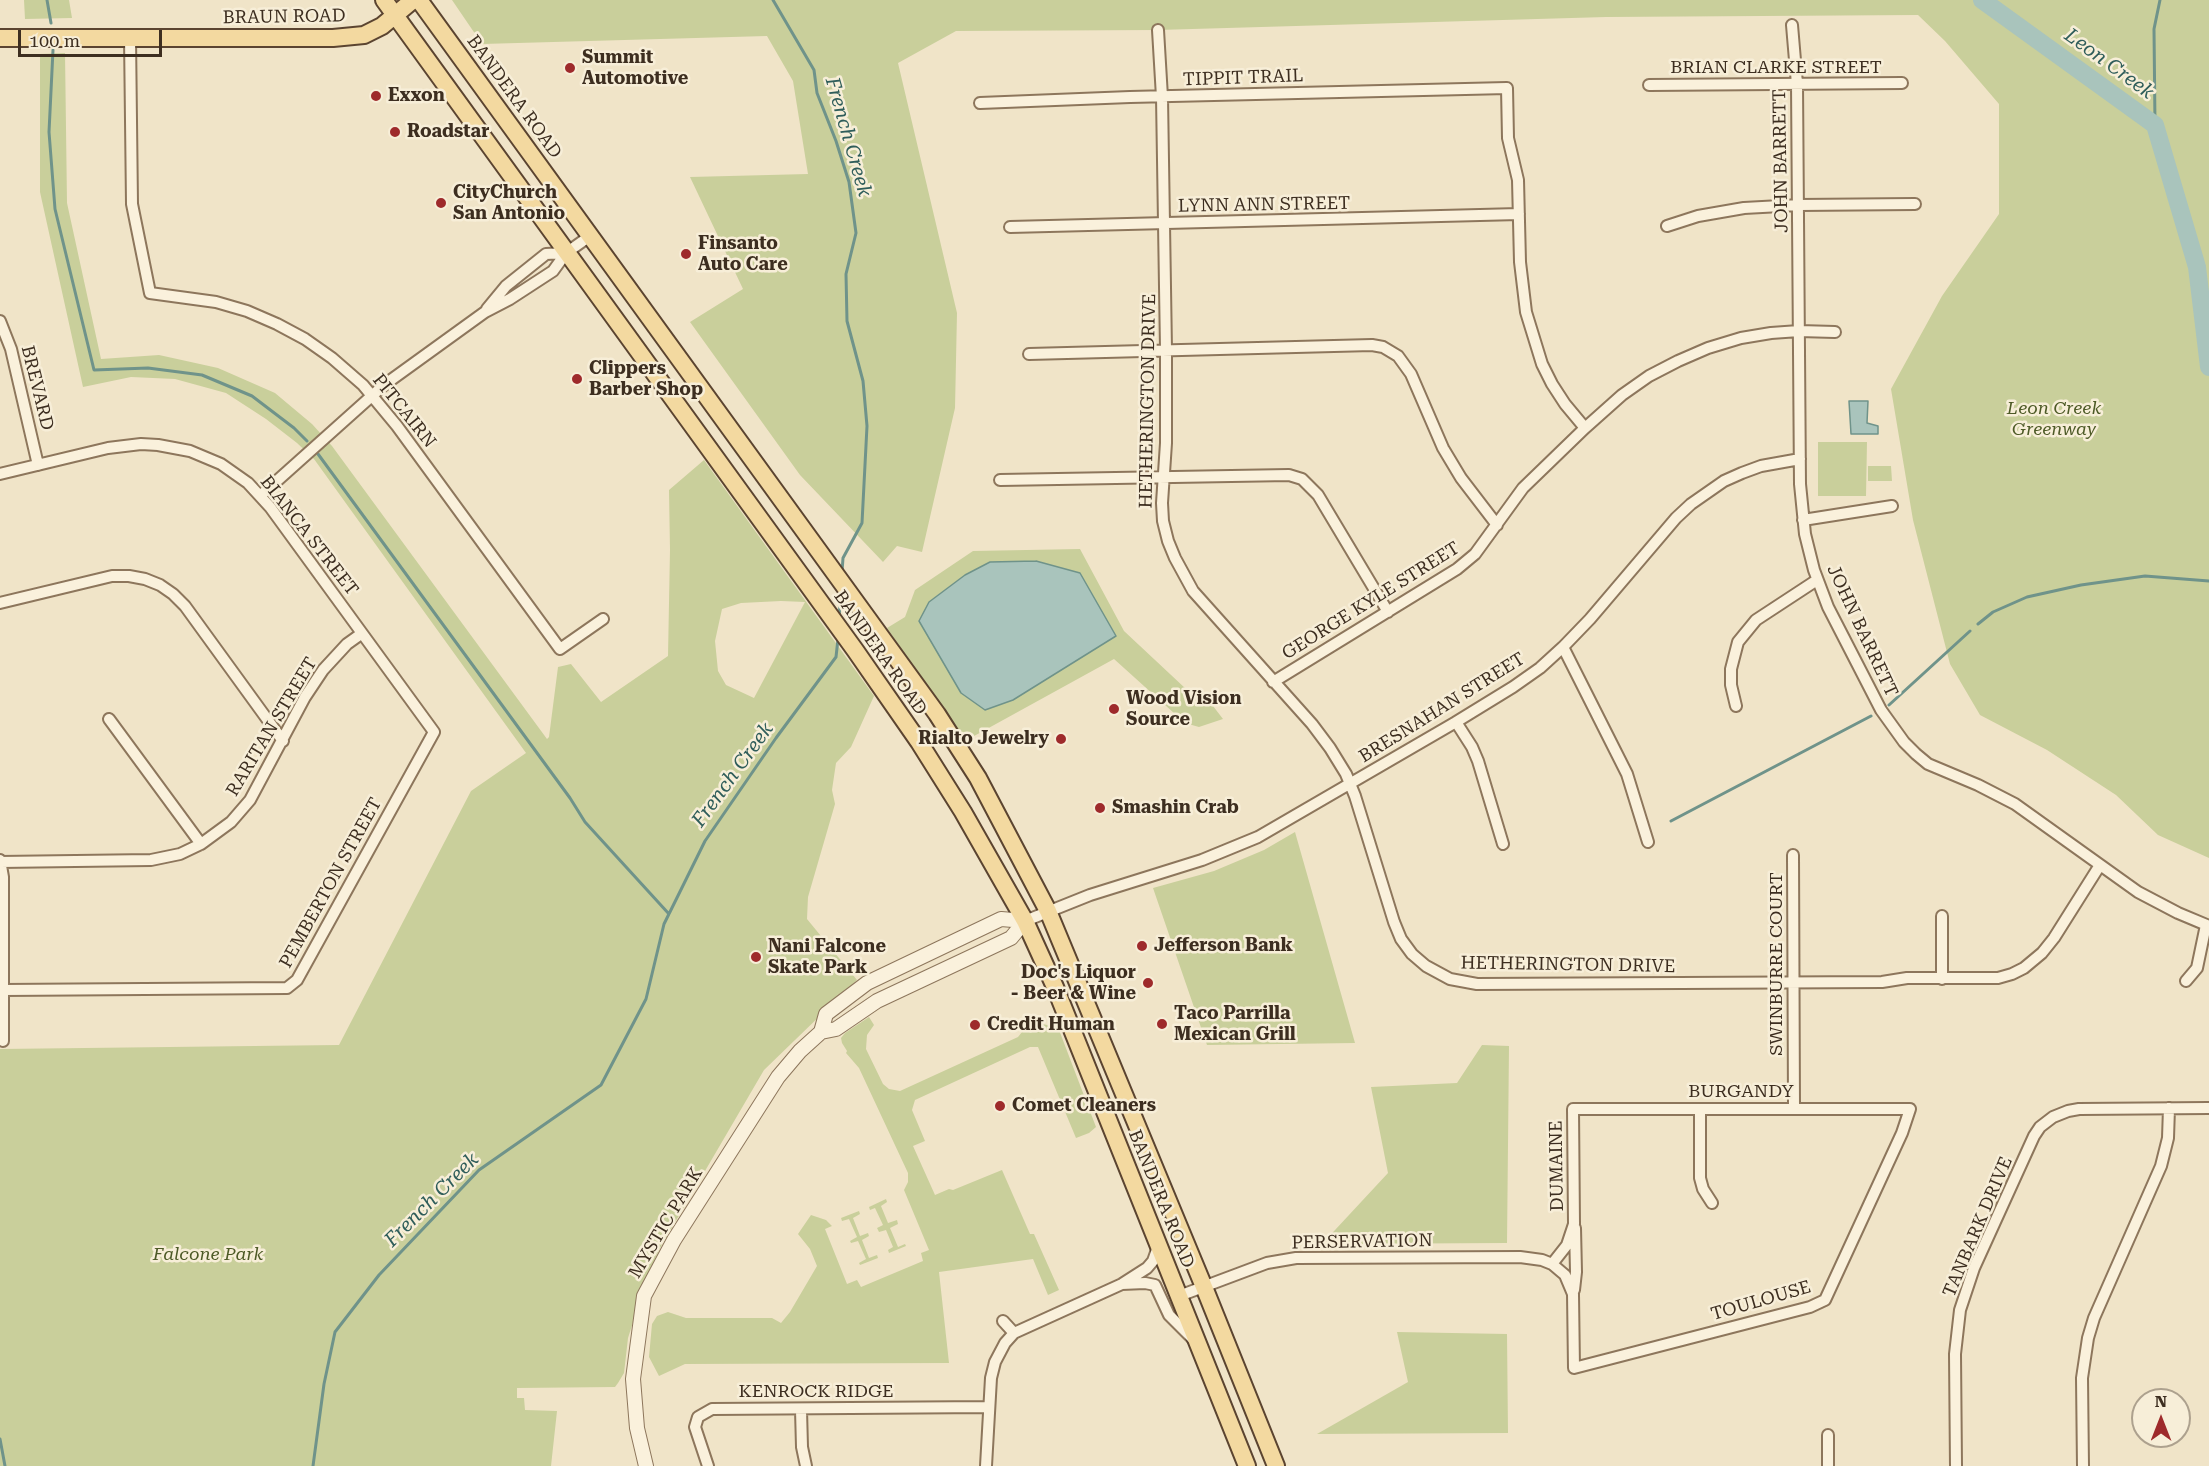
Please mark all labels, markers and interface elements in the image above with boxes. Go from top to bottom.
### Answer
street label: BRAUN ROAD [222,5,346,29]
scale bar [21,18,165,56]
water label: Leon Creek [2060,24,2158,104]
text: 100 m [29,30,80,51]
street label: BANDERA ROAD [462,31,566,163]
place label: Summit Automotive [582,47,688,90]
street label: BRIAN CLARKE STREET [1670,57,1882,79]
marker: Summit Automotive [563,61,577,75]
street label: TIPPIT TRAIL [1183,65,1303,91]
water label: French Creek [819,74,877,200]
place label: Exxon [388,85,445,107]
marker: Exxon [369,89,383,103]
street label: JOHN BARRETT [1769,89,1793,233]
place label: Roadstar [407,121,489,143]
marker: Roadstar [388,125,402,139]
place label: CityChurch San Antonio [453,182,565,224]
street label: LYNN ANN STREET [1178,193,1350,217]
marker: CityChurch San Antonio [434,196,448,210]
place label: Finsanto Auto Care [698,233,788,276]
marker: Finsanto Auto Care [679,247,693,261]
street label: HETHERINGTON DRIVE [1135,293,1161,509]
street label: BREVARD [16,343,58,433]
place label: Clippers Barber Shop [589,358,703,400]
street label: PITCAIRN [368,370,440,452]
marker: Clippers Barber Shop [570,372,584,386]
park label: Leon Creek Greenway [2007,398,2101,440]
street label: BIANCA STREET [255,472,363,600]
street label: GEORGE KYLE STREET [1278,538,1464,664]
street label: JOHN BARRETT [1822,561,1902,701]
street label: BANDERA ROAD [829,587,931,719]
street label: BRESNAHAN STREET [1355,648,1529,768]
street label: RARITAN STREET [222,654,322,800]
place label: Wood Vision Source [1126,688,1242,730]
marker: Wood Vision Source [1107,702,1121,716]
water label: French Creek [687,718,779,832]
place label: Rialto Jewelry [918,728,1049,750]
marker: Rialto Jewelry [1054,732,1068,746]
street label: PEMBERTON STREET [275,794,387,972]
place label: Smashin Crab [1112,797,1239,819]
marker: Smashin Crab [1093,801,1107,815]
street label: SWINBURRE COURT [1766,872,1788,1056]
place label: Jefferson Bank [1154,935,1293,957]
place label: Nani Falcone Skate Park [768,936,886,978]
marker: Jefferson Bank [1135,939,1149,953]
marker: Nani Falcone Skate Park [749,950,763,964]
street label: HETHERINGTON DRIVE [1460,952,1676,978]
place label: Doc's Liquor - Beer & Wine [1010,962,1136,1004]
marker: Doc's Liquor - Beer & Wine [1141,976,1155,990]
place label: Taco Parrilla Mexican Grill [1174,1003,1296,1046]
place label: Credit Human [987,1014,1115,1036]
marker: Taco Parrilla Mexican Grill [1155,1017,1169,1031]
marker: Credit Human [968,1018,982,1032]
street label: BURGANDY [1688,1081,1794,1103]
place label: Comet Cleaners [1012,1095,1156,1117]
marker: Comet Cleaners [993,1099,1007,1113]
street label: DUMAINE [1545,1120,1569,1212]
street label: BANDERA ROAD [1123,1127,1199,1271]
water label: French Creek [380,1148,484,1252]
street label: TANBARK DRIVE [1939,1154,2017,1300]
street label: MYSTIC PARK [624,1164,708,1282]
street label: PERSERVATION [1291,1230,1433,1254]
park label: Falcone Park [153,1244,263,1266]
street label: TOULOUSE [1709,1276,1813,1326]
street label: KENROCK RIDGE [739,1381,893,1403]
north arrow [2131,1388,2191,1448]
text: N [2155,1392,2167,1411]

